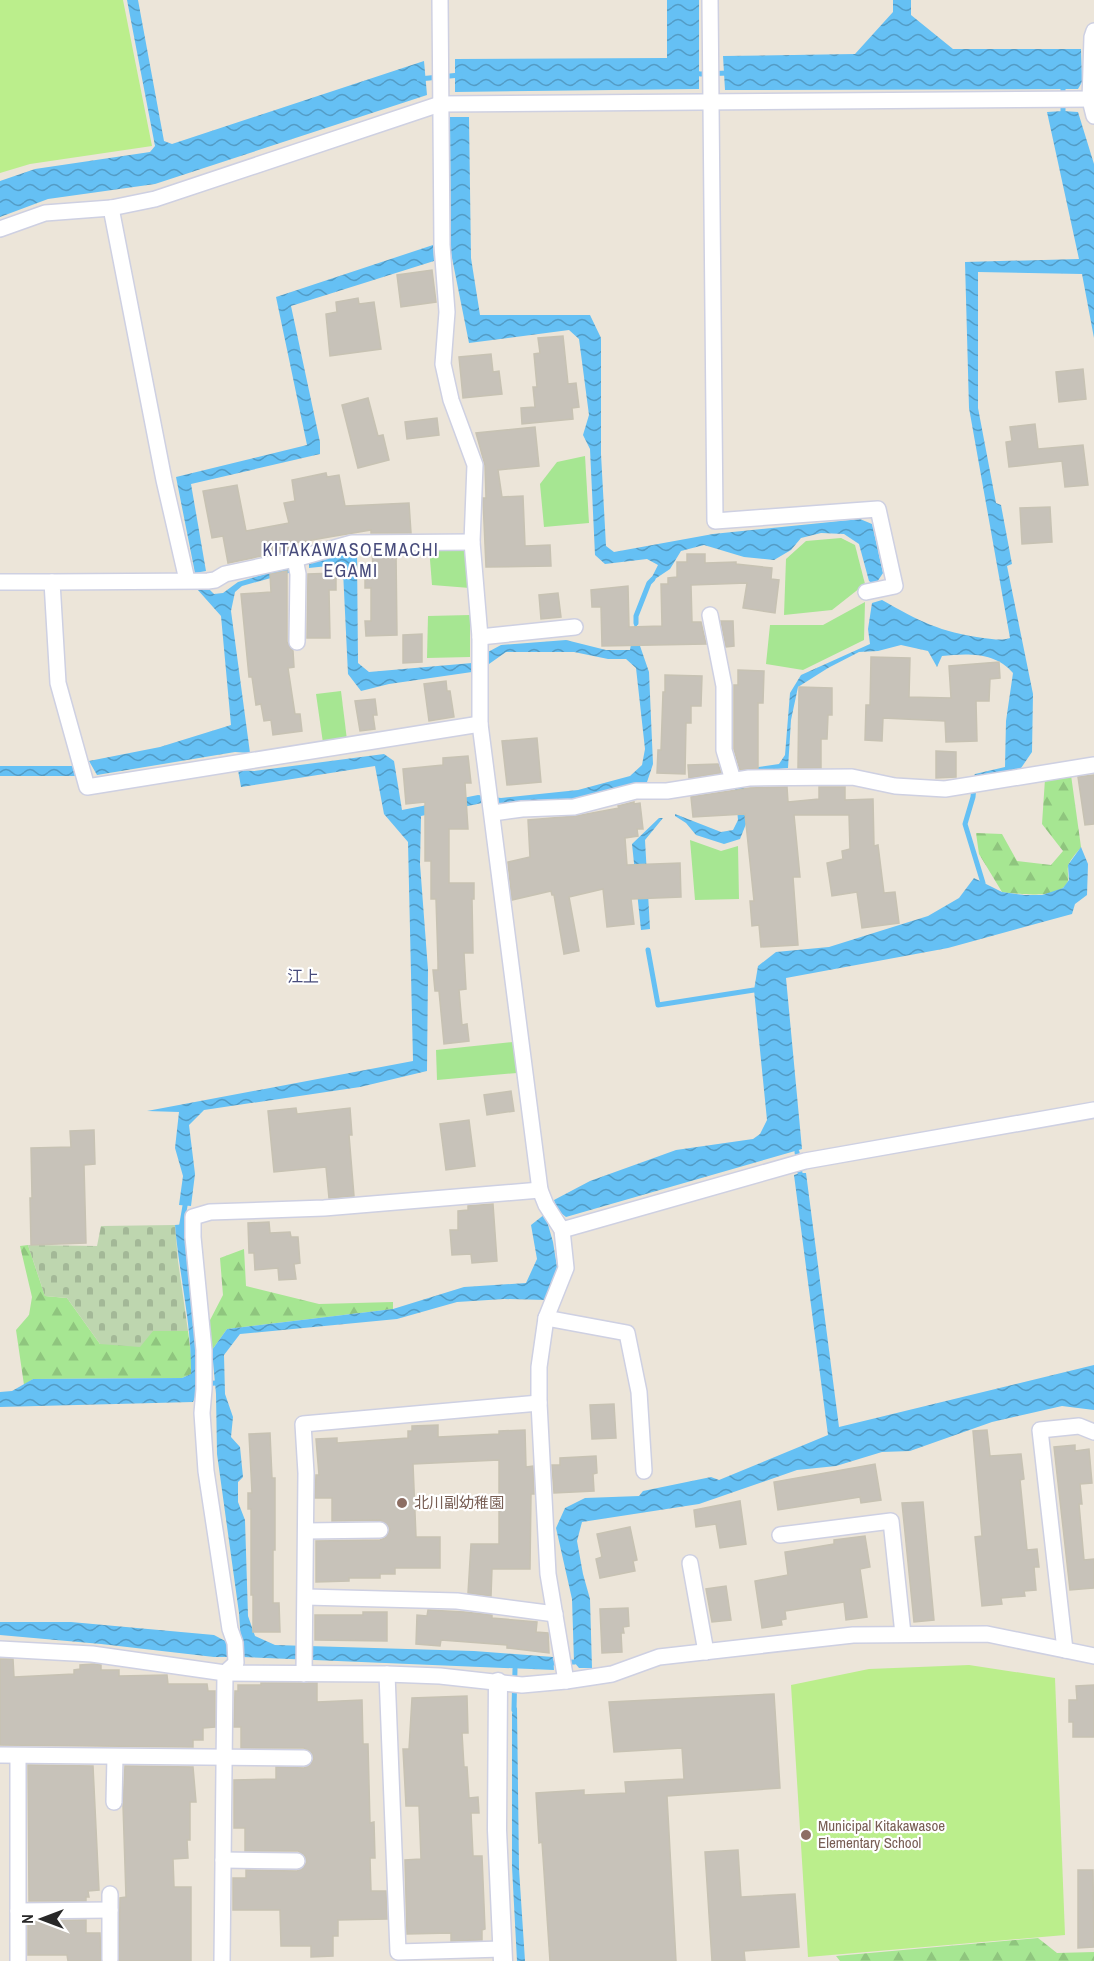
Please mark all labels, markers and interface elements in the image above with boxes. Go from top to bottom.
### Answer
district label: KITAKAWASOEMACHI EGAMI [263,537,439,583]
district label: 江上 [287,965,319,987]
place label: 北川副幼稚園 [414,1492,504,1513]
marker: 北川副幼稚園 [395,1496,409,1510]
place label: Municipal Kitakawasoe Elementary School [818,1815,945,1853]
marker: Municipal Kitakawasoe Elementary School [799,1828,813,1842]
north arrow [12,1889,72,1949]
text: N [16,1914,38,1924]

